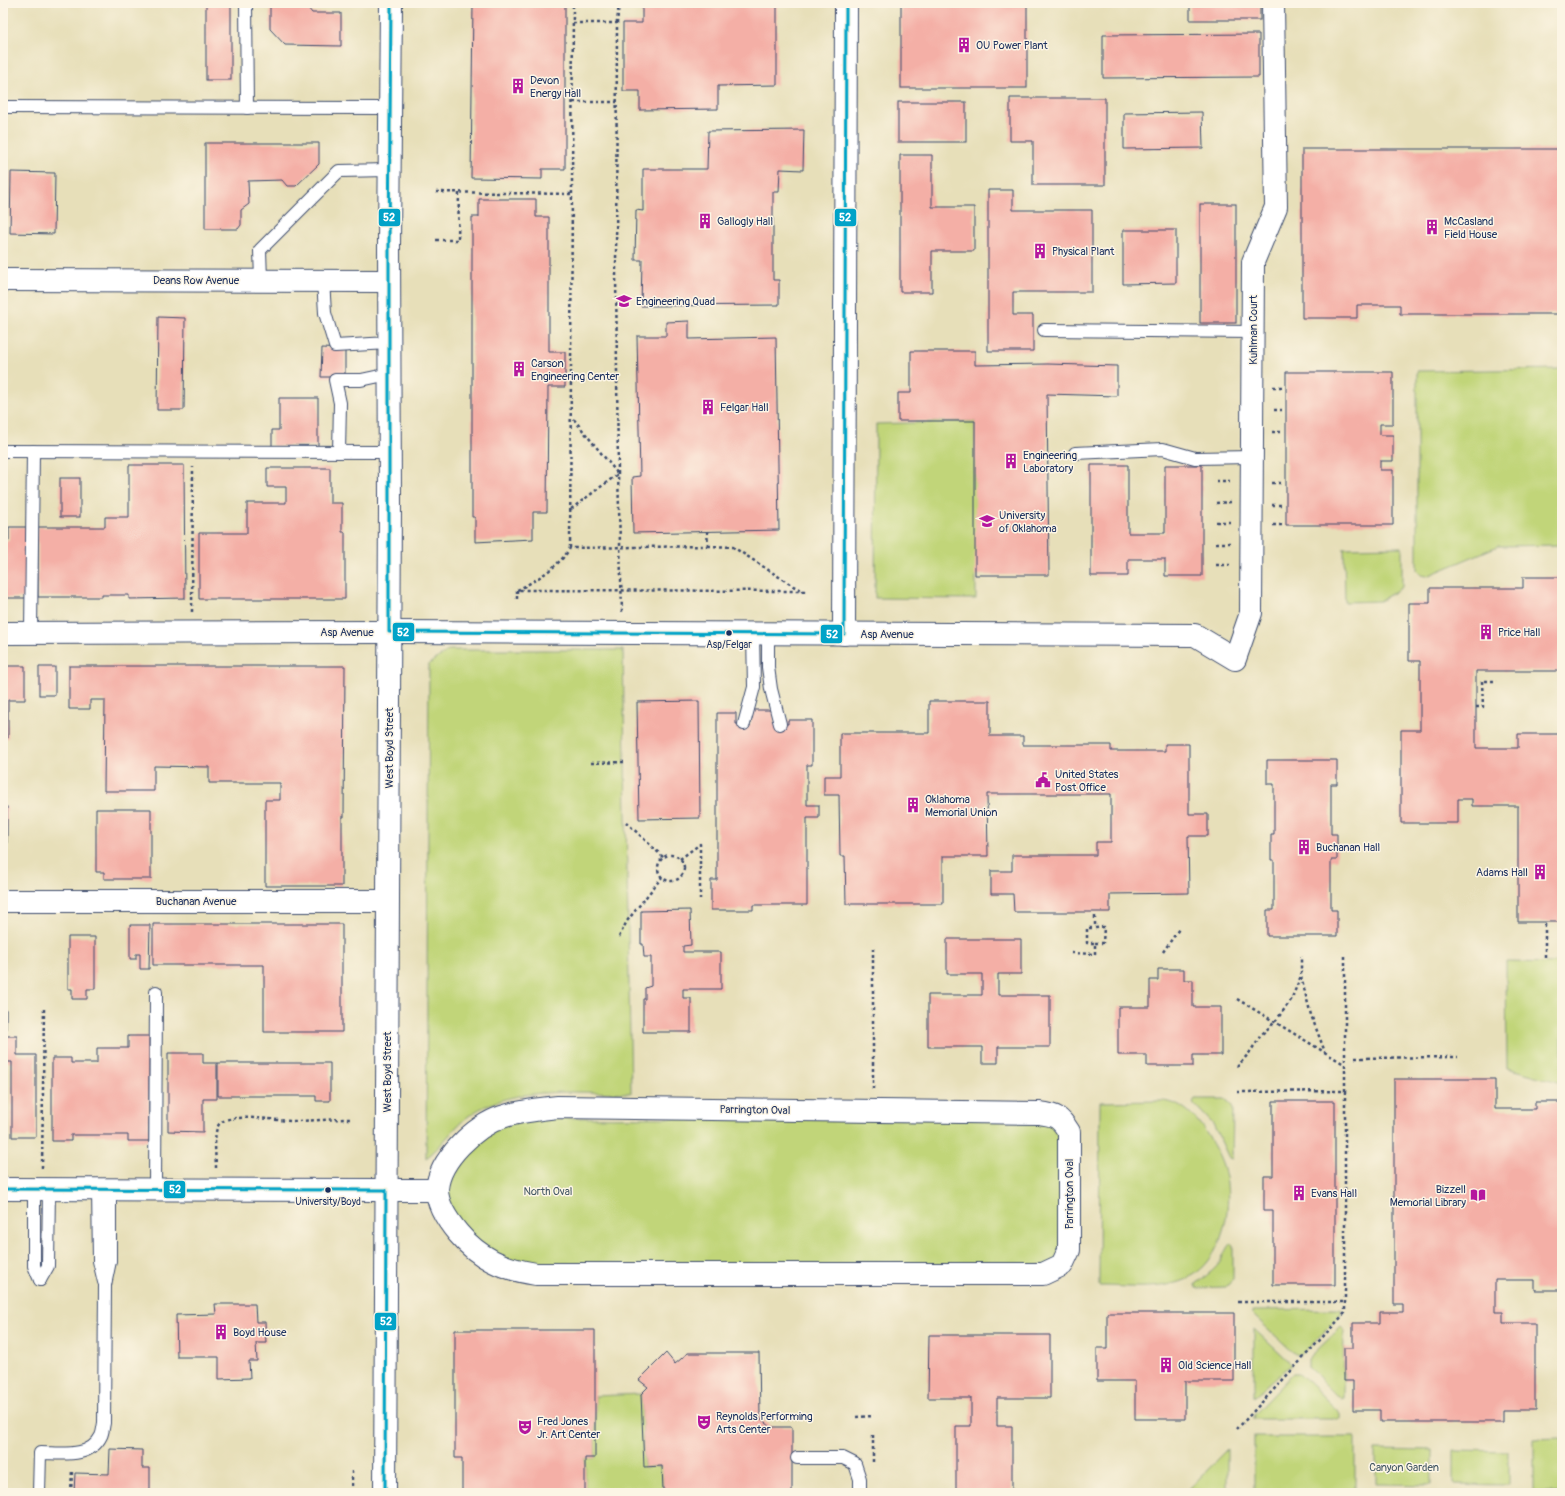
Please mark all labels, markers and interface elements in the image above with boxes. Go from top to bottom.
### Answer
building icon: OU Power Plant [955,36,973,54]
place label: OU Power Plant [976,39,1048,52]
place label: Devon Energy Hall [530,74,581,100]
building icon: Devon Energy Hall [509,77,527,95]
line badge: 52 [378,208,401,227]
line badge: 52 [834,208,857,227]
text: 52 [383,211,395,224]
text: 52 [839,211,851,224]
building icon: Gallogly Hall [696,212,714,230]
place label: Gallogly Hall [717,215,773,228]
place label: McCasland Field House [1444,215,1498,241]
building icon: McCasland Field House [1423,218,1441,236]
building icon: Physical Plant [1031,242,1049,260]
place label: Physical Plant [1052,245,1115,258]
street label: Deans Row Avenue [153,274,240,287]
school or university icon: Engineering Quad [615,292,633,310]
place label: Engineering Quad [636,295,715,308]
street label: Kuhlman Court [1247,295,1260,365]
place label: Carson Engineering Center [531,357,619,383]
building icon: Carson Engineering Center [510,360,528,378]
building icon: Felgar Hall [699,398,717,416]
place label: Felgar Hall [720,401,769,414]
place label: Engineering Laboratory [1023,449,1077,475]
building icon: Engineering Laboratory [1002,452,1020,470]
place label: University of Oklahoma [999,509,1057,535]
school or university icon: University of Oklahoma [978,512,996,530]
line badge: 52 [392,622,415,642]
building icon: Price Hall [1477,623,1495,641]
line badge: 52 [820,624,843,644]
street label: Asp Avenue [320,626,374,639]
text: 52 [397,626,409,639]
place label: Price Hall [1498,626,1540,639]
marker: Asp/Felgar [724,628,734,638]
text: 52 [826,628,838,641]
street label: Asp Avenue [860,628,914,641]
place label: Asp/Felgar [706,639,752,651]
street label: West Boyd Street [383,707,396,789]
place label: United States Post Office [1055,768,1119,794]
public building icon: United States Post Office [1034,771,1052,789]
place label: Oklahoma Memorial Union [925,793,997,819]
building icon: Oklahoma Memorial Union [904,796,922,814]
building icon: Buchanan Hall [1295,838,1313,856]
place label: Buchanan Hall [1316,841,1380,854]
building icon: Adams Hall [1531,863,1549,881]
place label: Adams Hall [1476,866,1528,879]
street label: Buchanan Avenue [156,895,237,908]
street label: West Boyd Street [381,1031,394,1113]
street label: Parrington Oval [720,1103,790,1117]
street label: Parrington Oval [1063,1159,1076,1229]
line badge: 52 [163,1180,186,1199]
text: 52 [169,1183,181,1196]
place label: Bizzell Memorial Library [1390,1183,1466,1209]
building icon: Evans Hall [1290,1184,1308,1202]
marker: University/Boyd [323,1185,333,1195]
park label: North Oval [524,1185,572,1198]
library icon: Bizzell Memorial Library [1469,1186,1487,1204]
place label: Evans Hall [1311,1187,1357,1200]
place label: University/Boyd [295,1196,361,1208]
line badge: 52 [374,1312,397,1331]
text: 52 [380,1315,392,1328]
building icon: Boyd House [212,1323,230,1341]
place label: Boyd House [233,1326,287,1339]
building icon: Old Science Hall [1157,1356,1175,1374]
place label: Old Science Hall [1178,1359,1251,1372]
place label: Reynolds Performing Arts Center [716,1410,813,1436]
theatre icon: Reynolds Performing Arts Center [695,1413,713,1431]
place label: Fred Jones Jr. Art Center [537,1415,600,1441]
theatre icon: Fred Jones Jr. Art Center [516,1418,534,1436]
park label: Canyon Garden [1369,1461,1439,1474]

